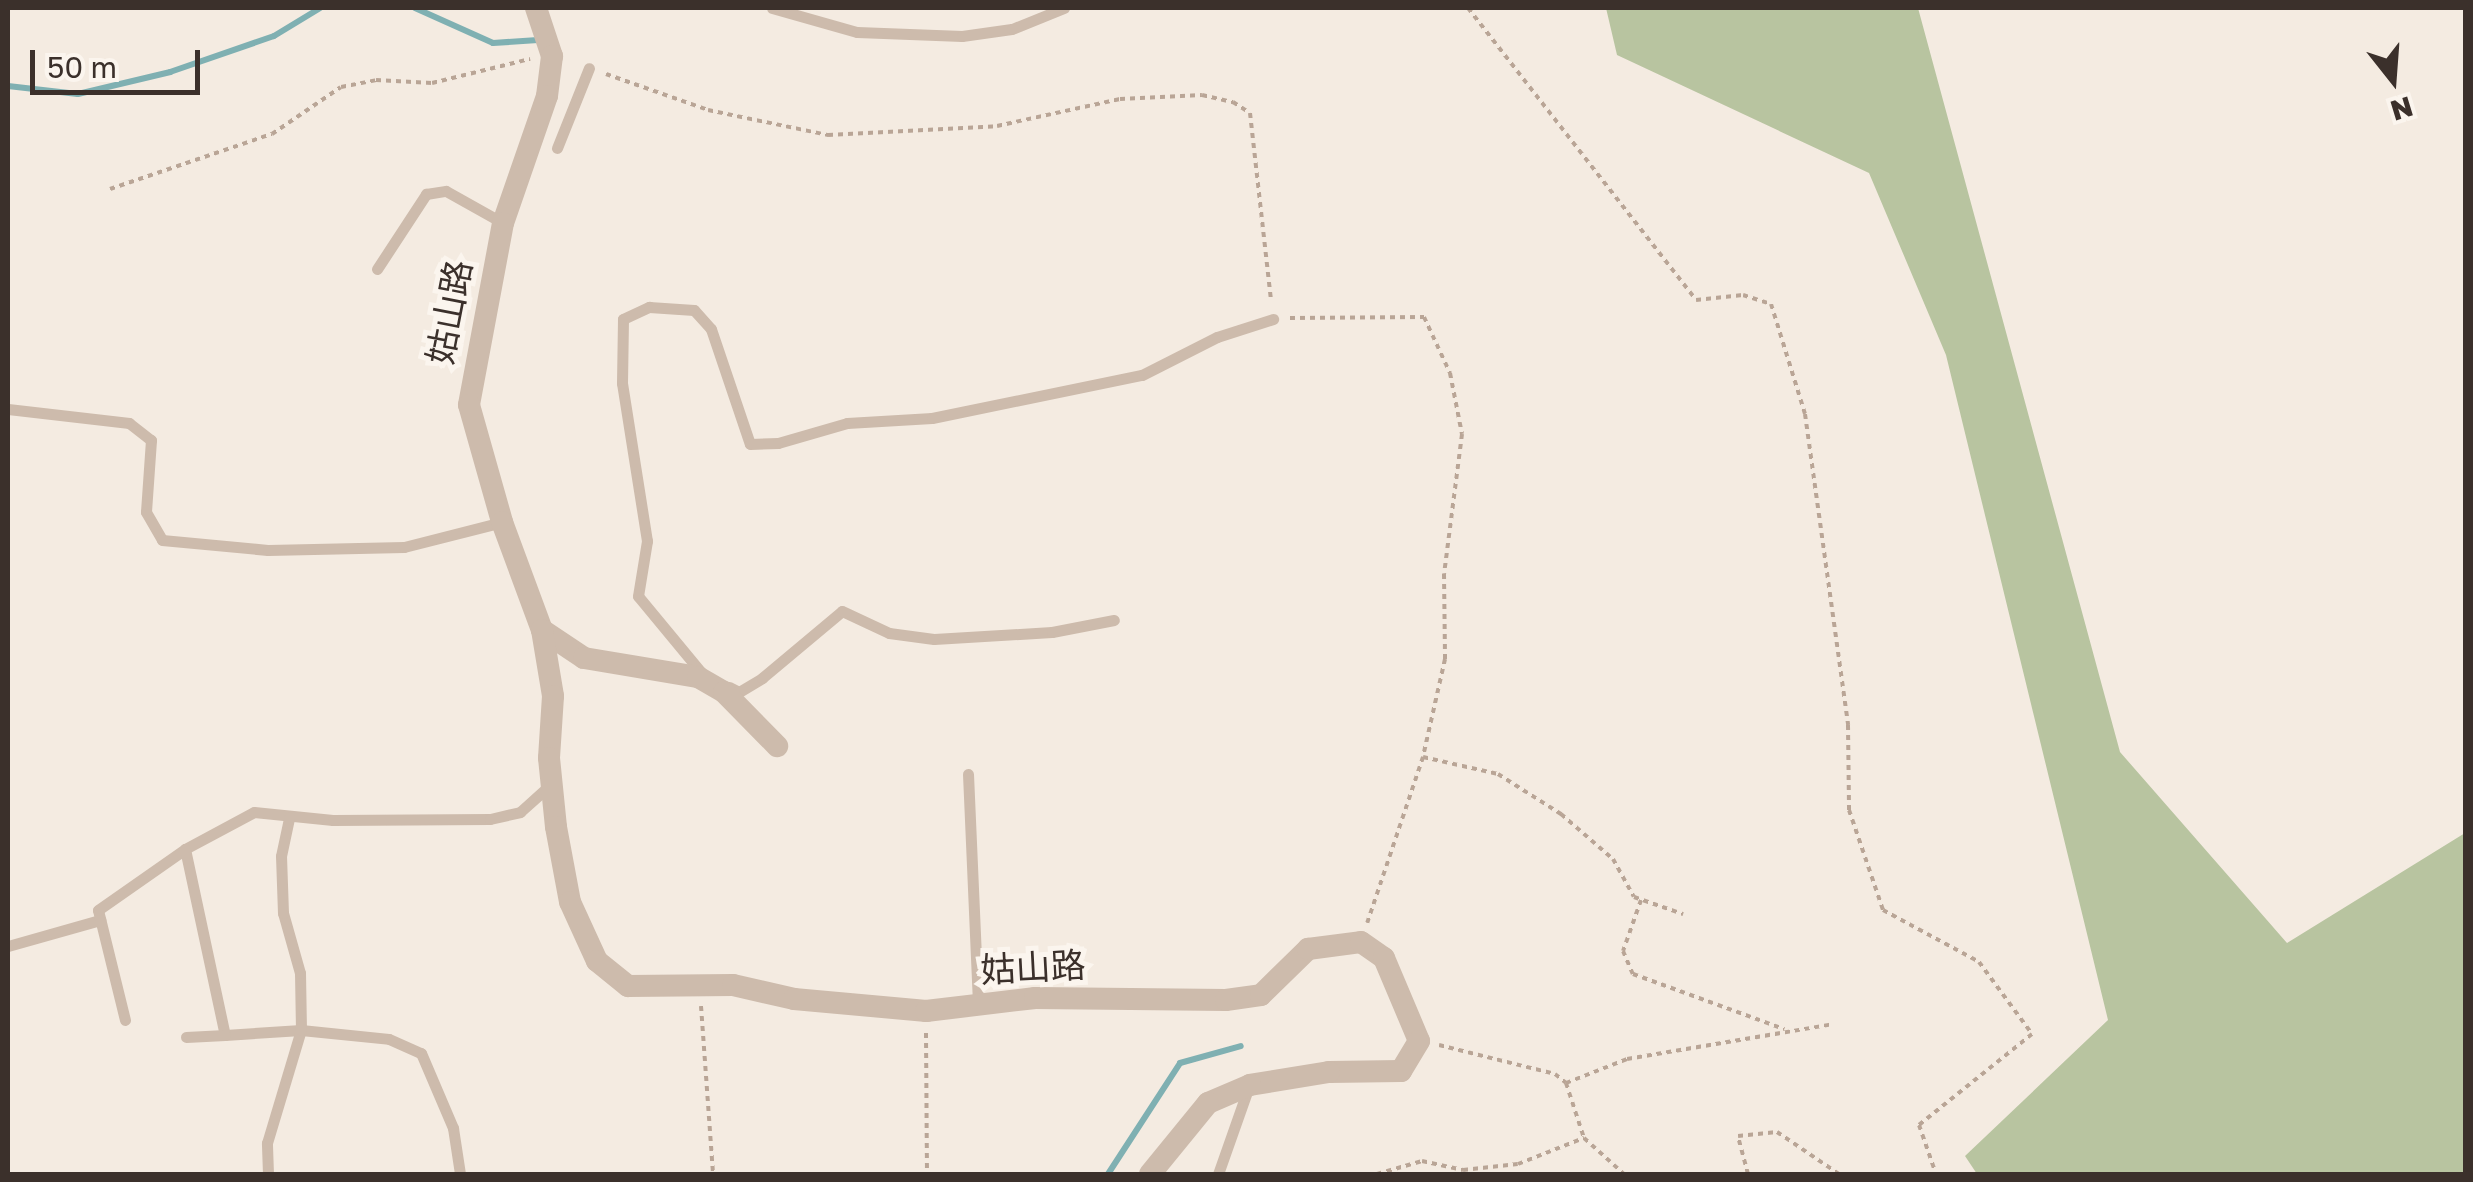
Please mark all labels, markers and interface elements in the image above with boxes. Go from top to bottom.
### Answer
scale bar [35,30,205,92]
north arrow [2343,30,2443,130]
text: 50 m [47,49,117,85]
text: N [2387,90,2417,128]
street label: 姑山路 [418,256,480,368]
street label: 姑山路 [979,943,1087,991]

